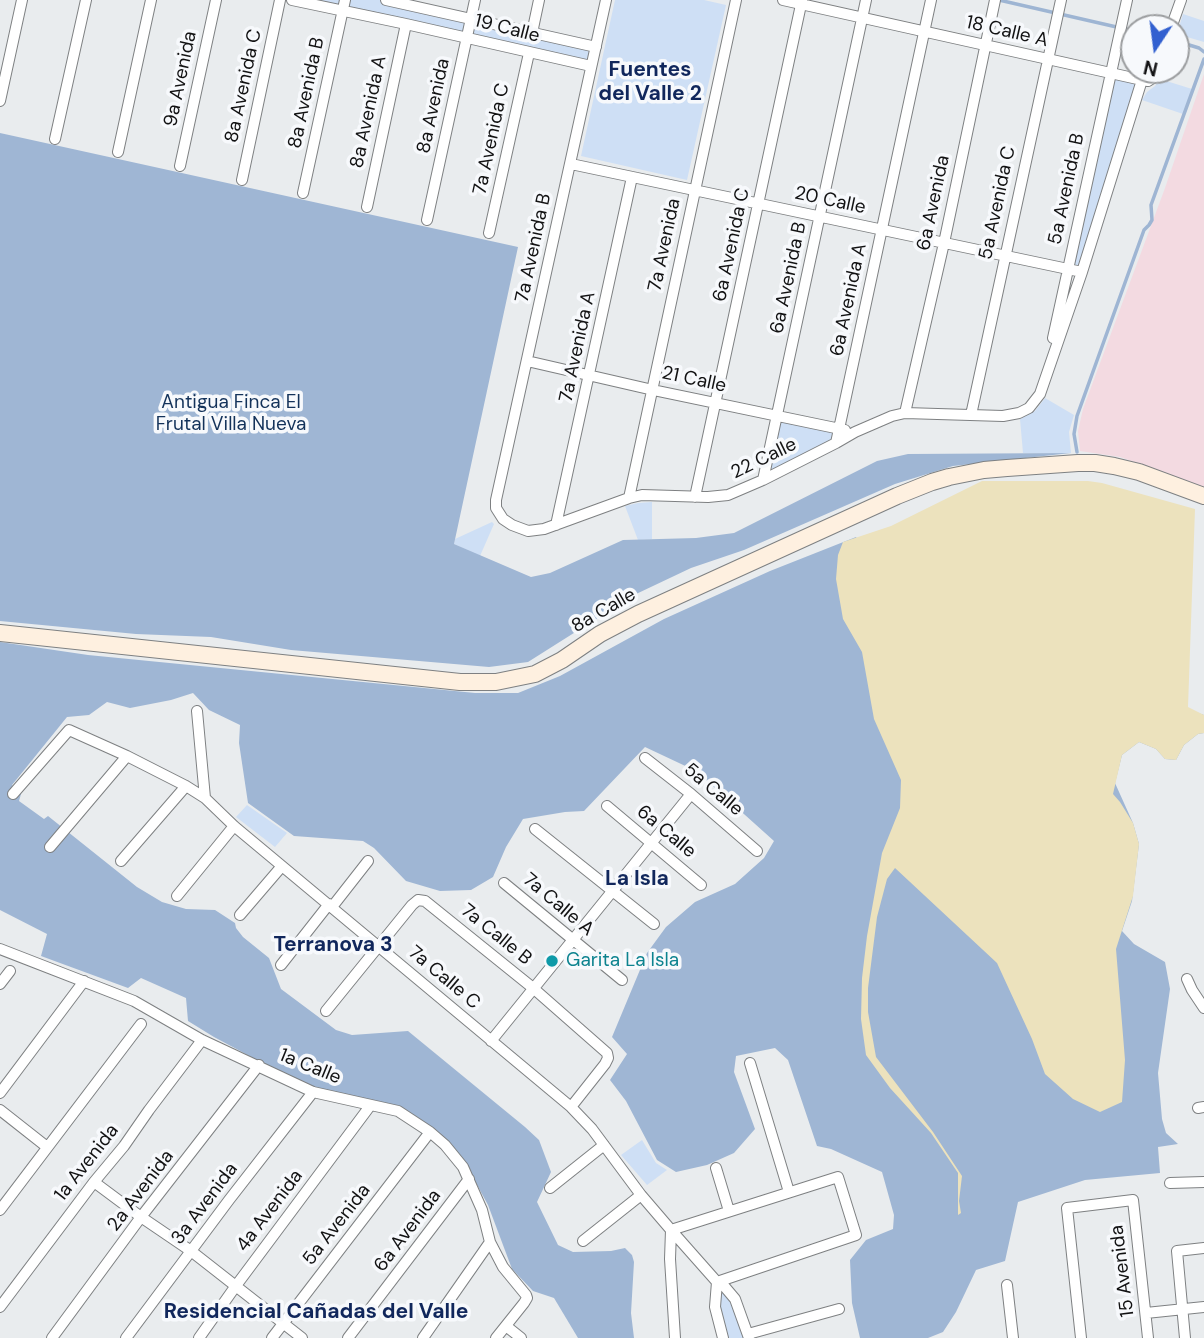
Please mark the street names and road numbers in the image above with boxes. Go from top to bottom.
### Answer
street label: 19 Calle [472,10,542,48]
street label: 18 Calle A [964,12,1050,52]
street label: 8a Avenida C [221,27,267,145]
street label: 9a Avenida [160,29,202,129]
street label: 8a Avenida B [284,35,330,151]
street label: 8a Avenida A [346,54,392,170]
street label: 8a Avenida [413,56,455,156]
street label: 7a Avenida C [469,81,515,197]
street label: 5a Avenida B [1044,131,1090,247]
street label: 5a Avenida C [975,144,1021,262]
street label: 6a Avenida [913,153,955,253]
street label: 20 Calle [792,182,868,220]
street label: 6a Avenida C [709,186,755,304]
street label: 7a Avenida B [511,191,557,305]
street label: 7a Avenida [644,196,686,294]
street label: 6a Avenida B [766,220,812,336]
street label: 6a Avenida A [826,242,872,358]
street label: 7a Avenida A [555,290,601,404]
street label: 21 Calle [660,362,728,398]
street label: 22 Calle [727,433,801,485]
street label: 8a Calle [568,584,640,638]
street label: 5a Calle [679,759,747,821]
street label: 6a Calle [632,801,700,863]
street label: 7a Calle A [518,869,598,941]
street label: 7a Calle B [456,900,536,970]
street label: 7a Calle C [403,941,485,1015]
street label: 1a Calle [276,1044,344,1090]
street label: 1a Avenida [50,1120,124,1206]
street label: 2a Avenida [103,1146,179,1236]
street label: 3a Avenida [167,1159,243,1249]
street label: 4a Avenida [232,1166,308,1256]
street label: 5a Avenida [298,1180,376,1270]
street label: 6a Avenida [370,1185,446,1277]
street label: 15 Avenida [1106,1224,1140,1318]

